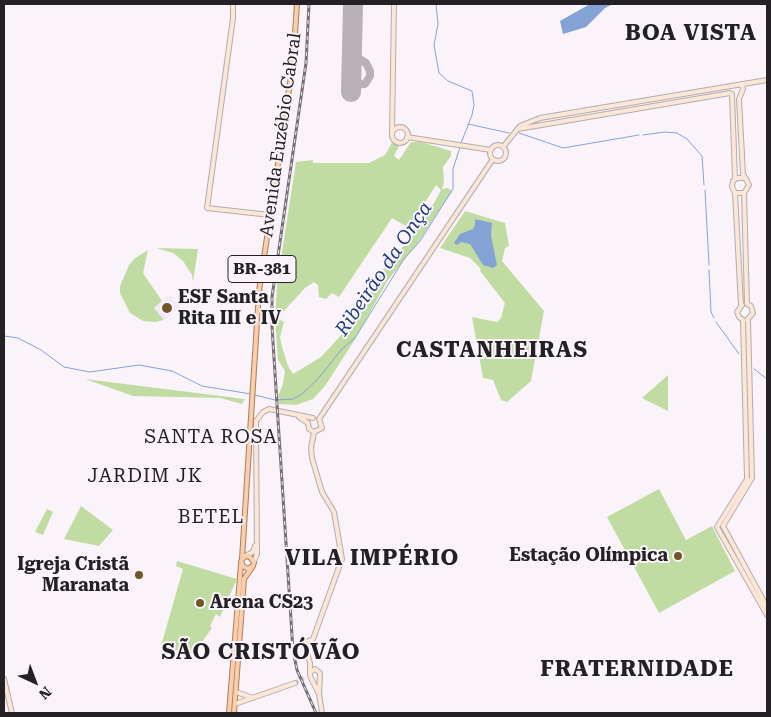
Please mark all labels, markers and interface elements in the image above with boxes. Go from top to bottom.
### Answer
district label: BOA VISTA [624,21,758,47]
street label: Avenida Euzébio Cabral [256,32,306,238]
water label: Ribeirão da Onça [331,198,437,340]
road number: BR-381 [228,255,296,282]
place label: ESF Santa Rita III e IV [178,287,281,330]
marker: ESF Santa Rita III e IV [160,301,174,315]
district label: CASTANHEIRAS [395,338,589,364]
district label: SANTA ROSA [143,426,279,448]
district label: JARDIM JK [86,465,204,487]
district label: BETEL [177,506,245,528]
place label: Estação Olímpica [509,545,668,567]
district label: VILA IMPÉRIO [283,546,461,572]
marker: Estação Olímpica [672,550,684,562]
place label: Igreja Cristã Maranata [17,554,129,596]
marker: Igreja Cristã Maranata [133,569,145,581]
place label: Arena CS23 [210,592,313,614]
marker: Arena CS23 [194,597,206,609]
district label: SÃO CRISTÓVÃO [160,640,362,666]
north arrow [10,657,60,707]
district label: FRATERNIDADE [539,657,735,683]
text: N [36,683,55,702]

